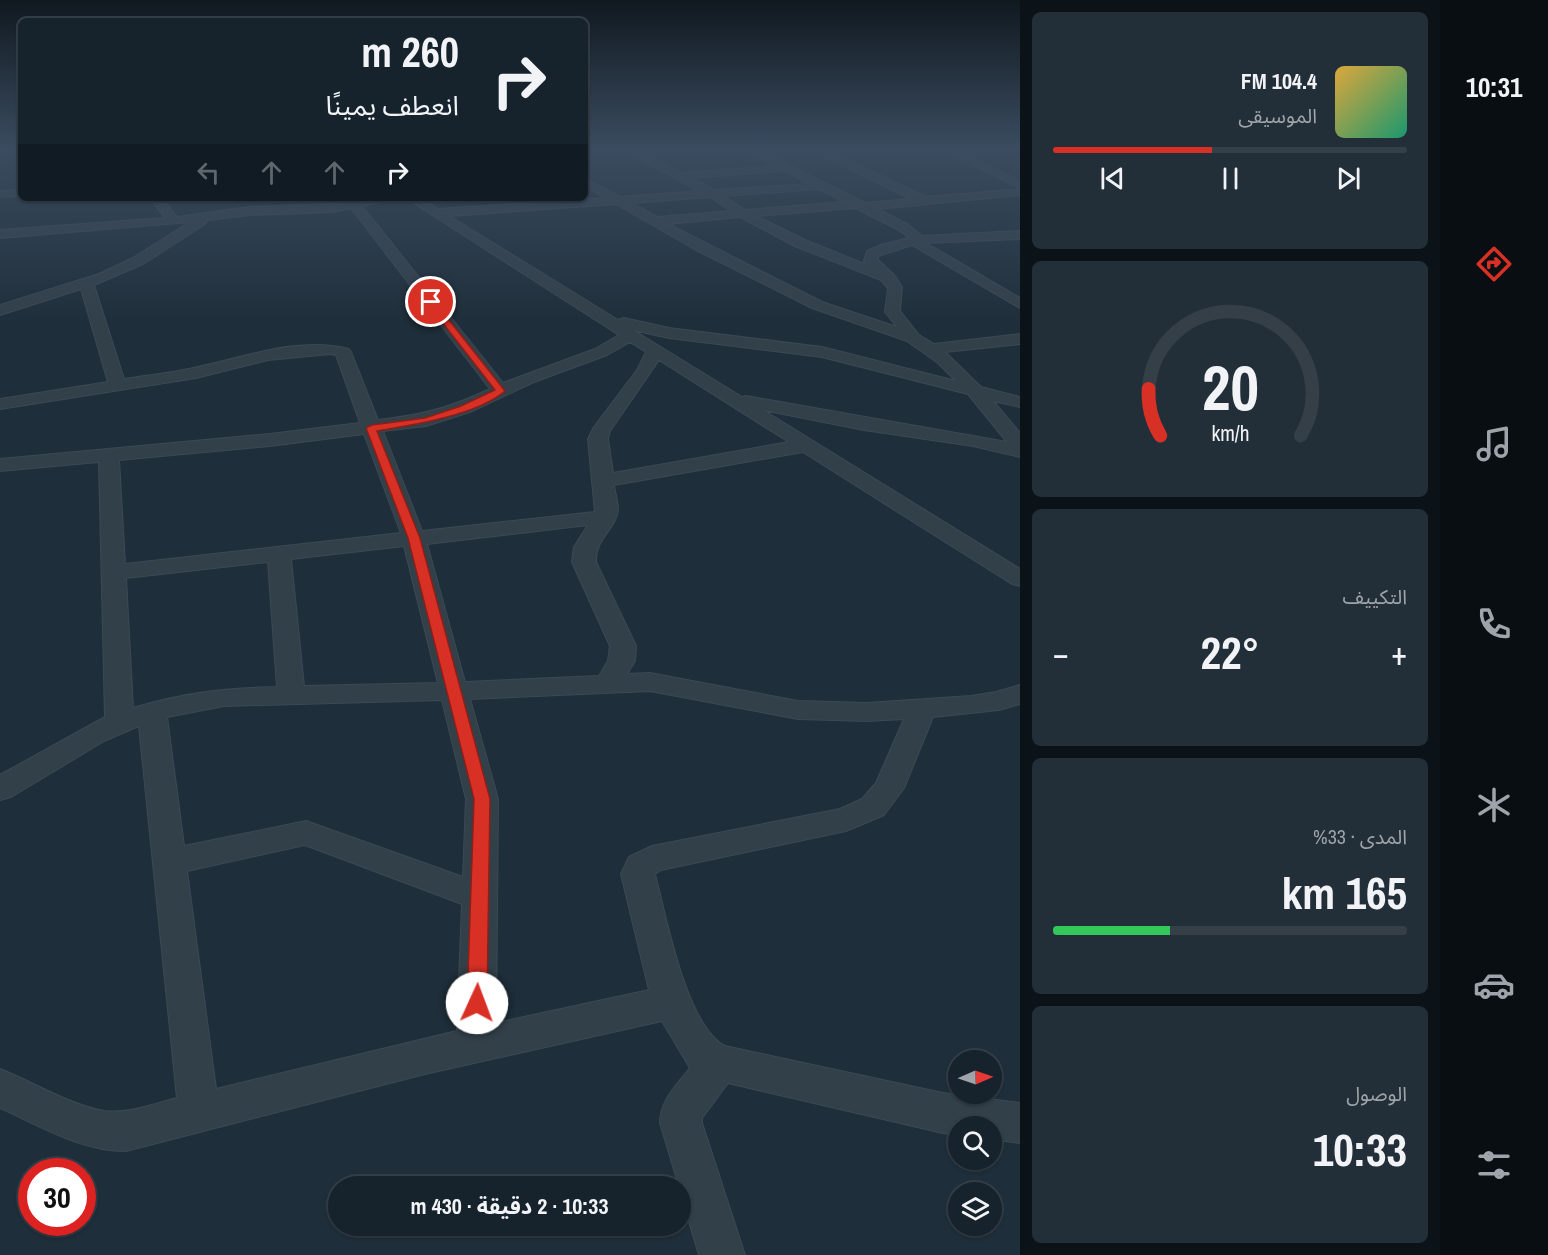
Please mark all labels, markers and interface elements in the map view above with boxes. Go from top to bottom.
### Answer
text: 260 m [361,24,459,80]
icon: right [480,42,558,120]
text: 104.4 FM [1241,66,1317,96]
text: 10:31 [1466,69,1522,105]
text: انعطف يمينًا [325,87,459,123]
text: الموسيقى [1238,102,1317,129]
icon: left [192,156,225,189]
icon: ahead [255,156,288,189]
icon: ahead [318,156,351,189]
icon: right [381,156,414,189]
icon: previous [1096,162,1129,195]
icon: pause [1214,162,1247,195]
icon: next [1332,162,1365,195]
icon: directions [1473,243,1515,285]
pin [405,276,456,327]
icon: arrive [414,285,447,318]
text: 20 [1202,345,1258,429]
text: km/h [1211,419,1249,448]
icon: music [1473,423,1515,465]
text: التكييف [1343,583,1407,610]
icon: phone [1473,603,1515,645]
text: 22° [1200,622,1260,683]
text: − [1053,631,1069,675]
text: + [1391,631,1407,675]
icon: climate [1473,784,1515,826]
text: المدى · 33% [1313,823,1407,850]
text: 165 km [1282,862,1407,923]
icon: car [1473,964,1515,1006]
position arrow [445,971,509,1035]
north arrow [948,1050,1002,1104]
map controls [948,1050,1002,1236]
text: الوصول [1346,1080,1407,1107]
button: search [948,1116,1002,1170]
text: 10:33 [1313,1119,1407,1180]
icon: filters [1473,1144,1515,1186]
speed limit sign: 30 [18,1158,96,1236]
button: layers [948,1182,1002,1236]
text: 10:33 · 2 دقيقة · 430 m [411,1191,608,1221]

